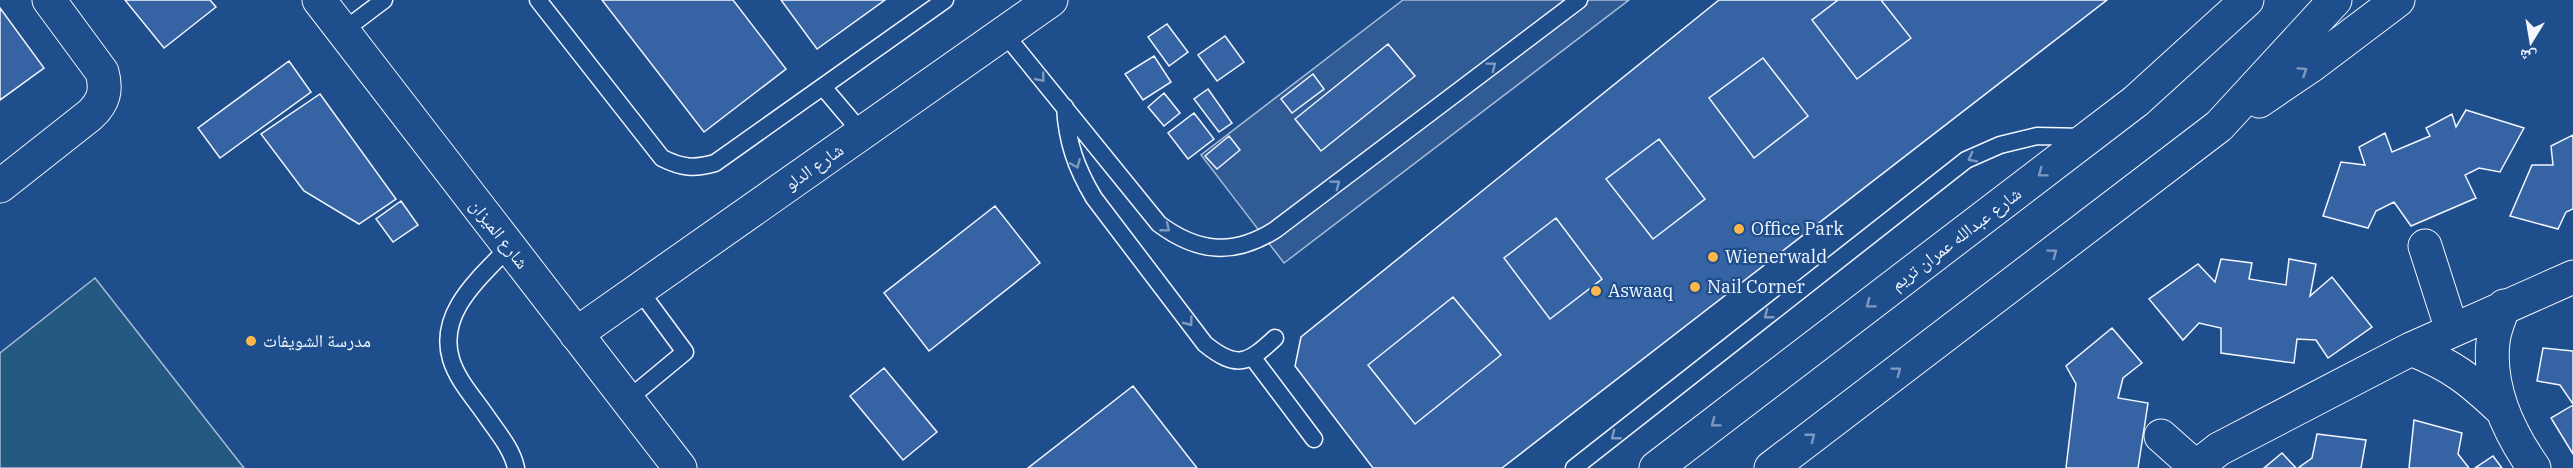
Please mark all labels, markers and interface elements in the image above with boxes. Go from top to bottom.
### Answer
north arrow [2501,12,2561,72]
text: ش [2518,45,2538,68]
one-way arrow [1485,63,1496,74]
one-way arrow [2297,67,2308,78]
one-way arrow [1034,71,1045,82]
street label: شارع الدلو [780,138,848,195]
one-way arrow [1968,151,1978,162]
one-way arrow [1069,158,1081,169]
one-way arrow [2038,166,2049,177]
one-way arrow [1329,180,1340,191]
street label: شارع عبدالله عمران تريم [1886,182,2026,296]
street label: شارع الميزان [465,194,534,273]
place label: Office Park [1751,217,1844,240]
one-way arrow [1159,221,1170,232]
marker: Office Park [1732,222,1746,236]
place label: Wienerwald [1725,245,1827,268]
one-way arrow [2046,249,2057,260]
marker: Wienerwald [1706,250,1720,264]
place label: Nail Corner [1707,275,1805,298]
place label: Aswaaq [1608,279,1674,302]
marker: Nail Corner [1688,280,1702,294]
marker: Aswaaq [1589,284,1603,298]
one-way arrow [1866,297,1877,308]
one-way arrow [1764,308,1775,319]
one-way arrow [1181,315,1192,326]
place label: مدرسة الشويفات [263,329,371,352]
marker: مدرسة الشويفات [244,334,258,348]
one-way arrow [1891,367,1902,378]
one-way arrow [1711,415,1722,426]
one-way arrow [1610,428,1621,439]
one-way arrow [1804,433,1815,444]

